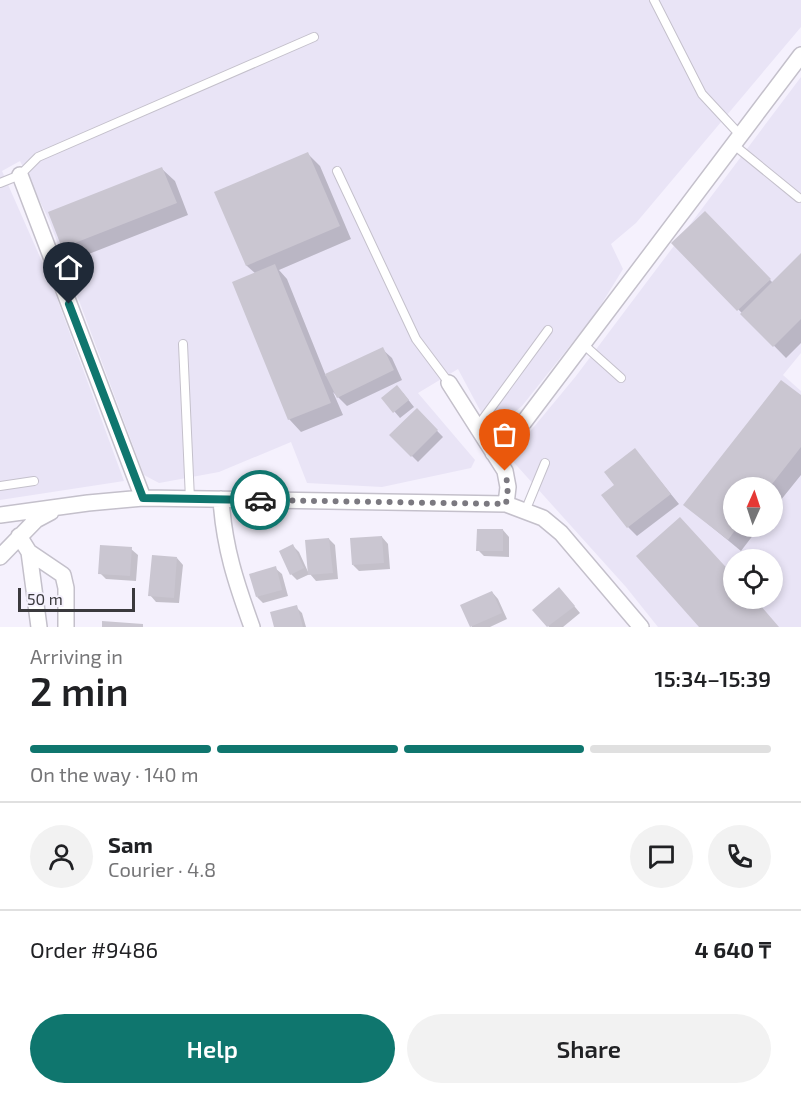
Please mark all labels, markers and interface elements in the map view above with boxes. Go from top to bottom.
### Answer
pin [43,242,94,304]
icon: home [52,251,85,284]
pin [479,409,530,471]
icon: bag [488,418,521,451]
courier [230,470,290,530]
north arrow [723,477,783,537]
map controls [723,477,783,609]
icon: car [244,484,277,517]
button: locate [723,549,783,609]
scale bar [18,585,135,612]
text: 50 m [27,589,63,608]
text: Arriving in [30,644,123,668]
text: 15:34–15:39 [654,665,771,691]
text: 2 min [30,667,129,714]
text: On the way · 140 m [30,762,199,786]
button: person [30,825,93,888]
button: chat [630,825,693,888]
button: phone [708,825,771,888]
text: Sam [108,831,153,857]
text: Courier · 4.8 [108,857,216,881]
text: Order #9486 [30,936,158,962]
text: 4 640 ₸ [695,936,771,962]
button: Help [30,1014,395,1083]
button: Share [407,1014,771,1083]

